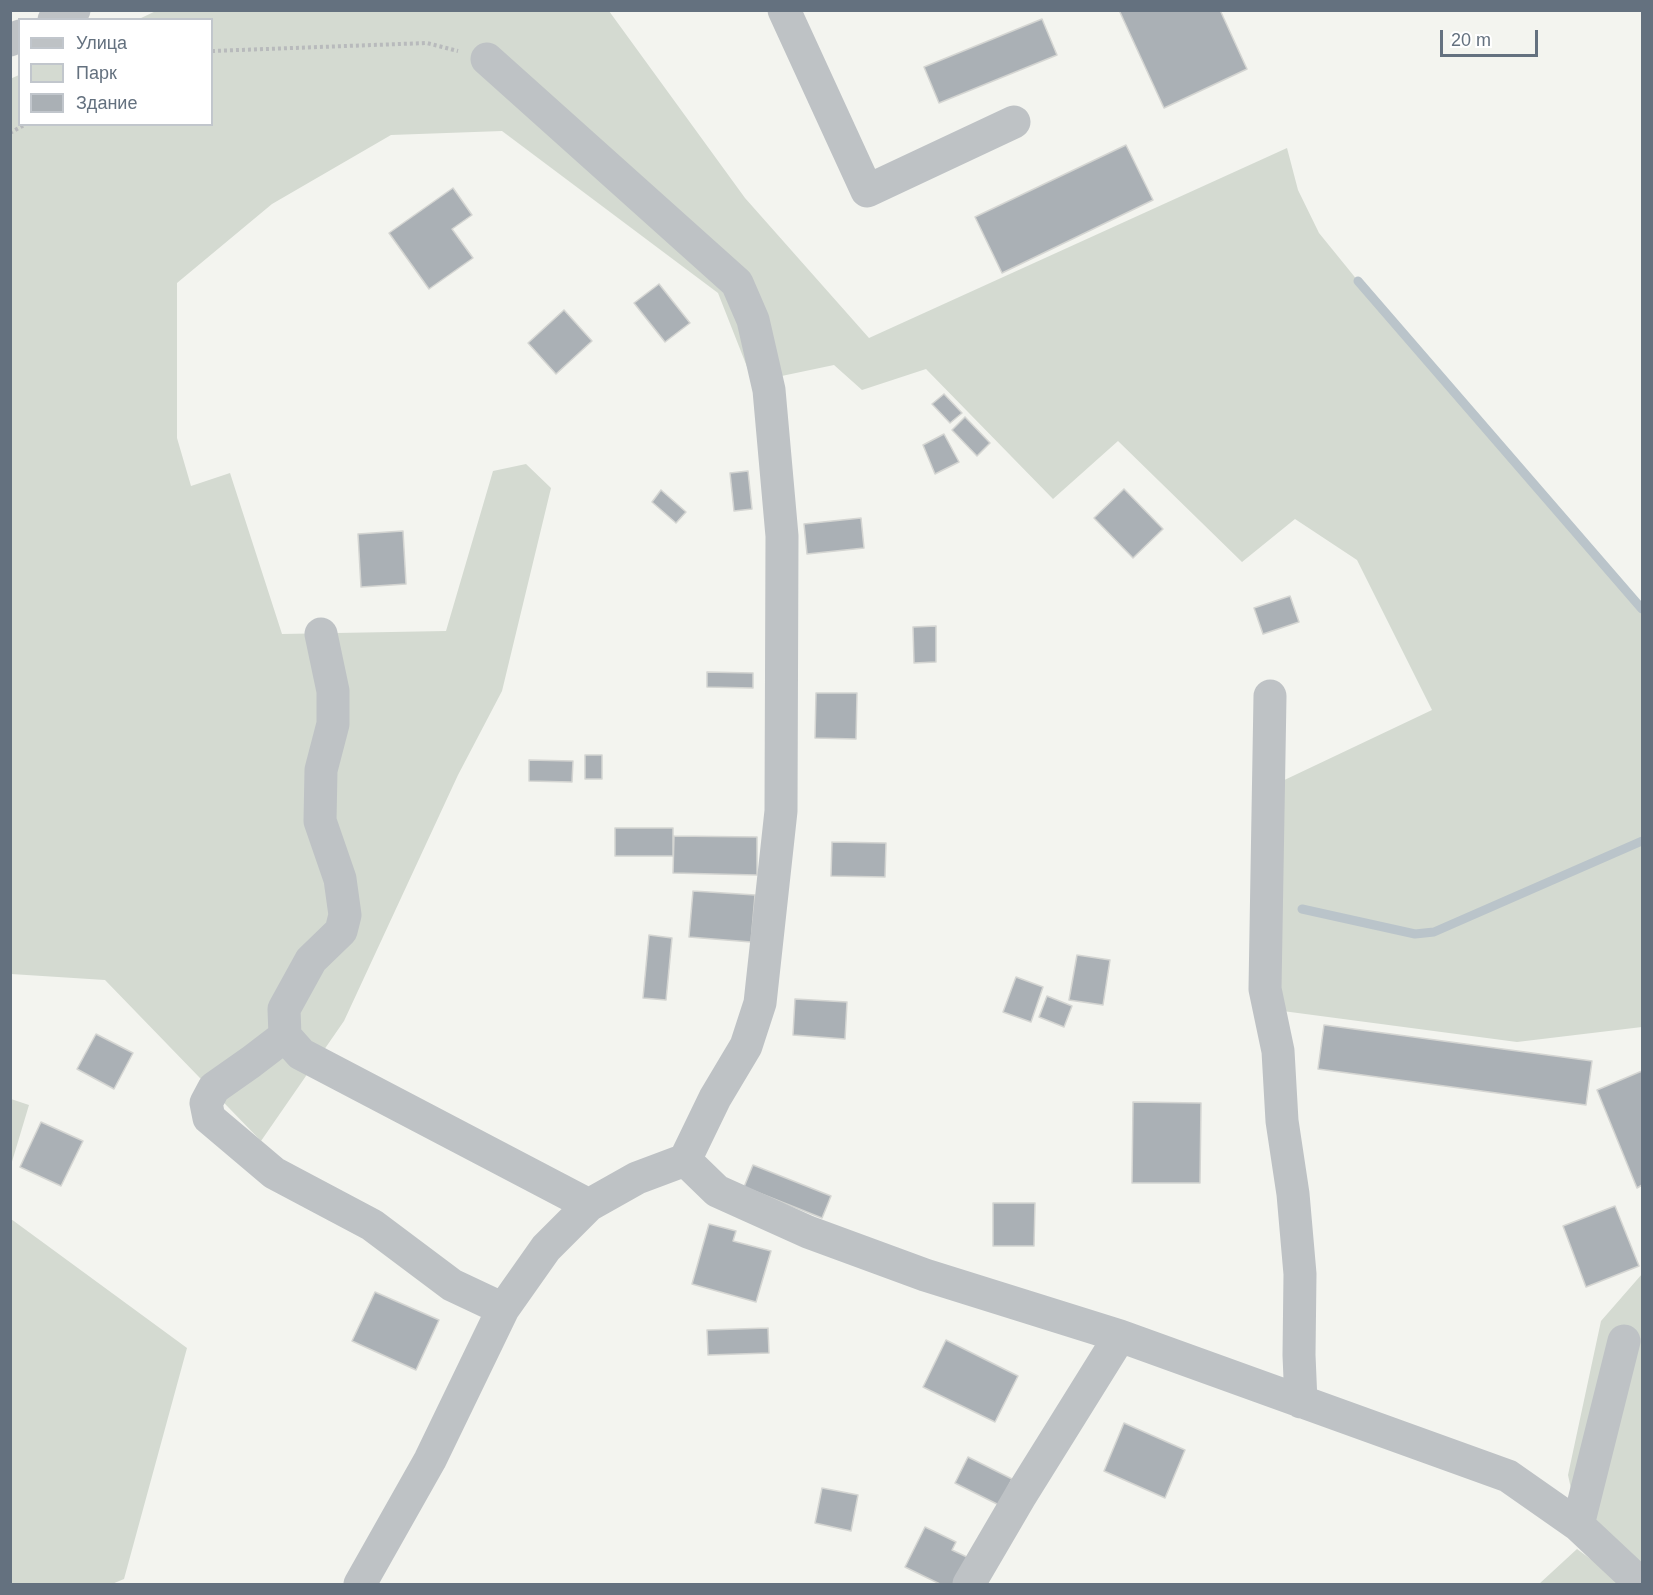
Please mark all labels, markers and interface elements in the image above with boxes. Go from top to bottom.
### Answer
legend [18,18,213,126]
scale bar [1443,18,1540,56]
text: 20 m [1451,30,1491,50]
text: Улица [76,33,127,53]
text: Парк [76,63,117,83]
text: Здание [76,93,137,113]

